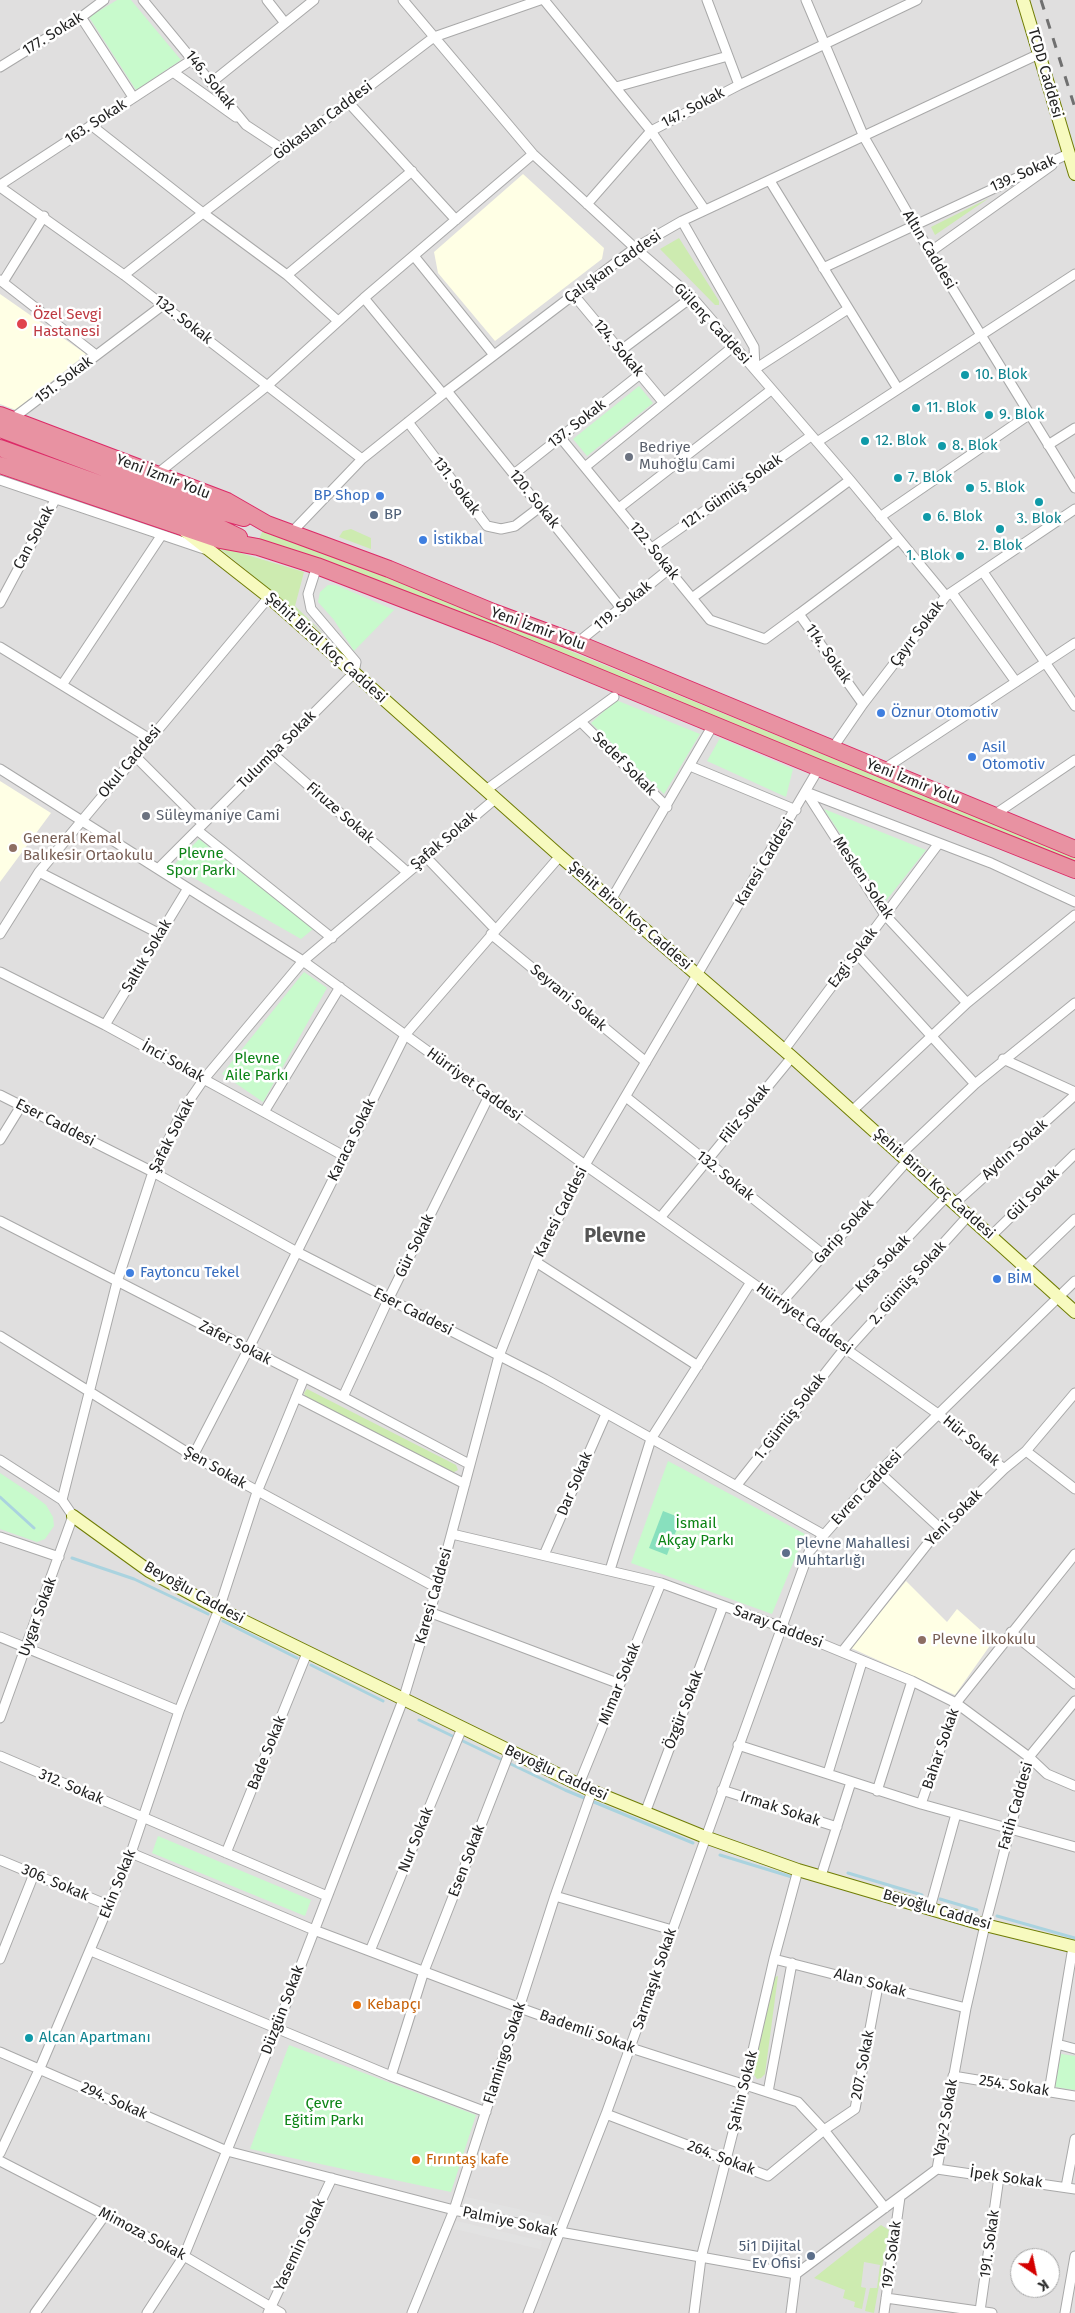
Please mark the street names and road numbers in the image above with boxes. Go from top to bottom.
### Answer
street label: 177. Sokak [20,8,86,60]
street label: TCDD Caddesi [1024,26,1066,120]
street label: 146. Sokak [181,47,239,113]
street label: Gökaslan Caddesi [270,78,376,164]
street label: 147. Sokak [658,84,728,132]
street label: 163. Sokak [62,95,130,149]
street label: 139. Sokak [988,152,1058,196]
street label: Altın Caddesi [898,207,960,293]
street label: Çalışkan Caddesi [561,227,665,307]
street label: Gülenç Caddesi [670,280,754,368]
street label: 132. Sokak [150,292,216,348]
street label: 124. Sokak [589,316,647,380]
street label: 151. Sokak [32,352,96,408]
street label: 137. Sokak [545,396,609,452]
street label: Yeni İzmir Yolu [113,451,213,503]
street label: 121. Gümüş Sokak [678,451,786,533]
street label: 131. Sokak [428,453,484,519]
street label: 120. Sokak [505,466,563,532]
street label: Can Sokak [10,503,58,573]
street label: 122. Sokak [625,518,683,584]
street label: 119. Sokak [591,577,655,635]
street label: Şehit Birol Koç Caddesi [262,589,390,707]
street label: Çayır Sokak [886,598,948,670]
street label: Yeni İzmir Yolu [488,604,588,654]
street label: 114. Sokak [801,621,855,687]
street label: Tulumba Sokak [234,707,320,793]
street label: Okul Caddesi [95,722,165,802]
street label: Sedef Sokak [588,728,660,800]
street label: Yeni İzmir Yolu [863,755,963,809]
street label: Firuze Sokak [302,779,378,847]
street label: Şafak Sokak [407,808,481,874]
street label: Karesi Caddesi [732,815,798,909]
street label: Mesken Sokak [829,833,897,923]
street label: Şehit Birol Koç Caddesi [565,858,695,974]
street label: Saltık Sokak [118,916,176,996]
street label: Ezgi Sokak [825,924,881,992]
street label: Seyrani Sokak [526,961,610,1035]
street label: İnci Sokak [139,1037,207,1087]
street label: Hürriyet Caddesi [423,1044,525,1126]
street label: Filiz Sokak [716,1081,774,1147]
street label: Eser Caddesi [12,1095,98,1151]
street label: Şafak Sokak [146,1096,198,1176]
street label: Karaca Sokak [324,1096,380,1184]
street label: Aydın Sokak [978,1116,1052,1184]
street label: Şehit Birol Koç Caddesi [870,1125,998,1243]
street label: 132. Sokak [693,1147,757,1205]
street label: Karesi Caddesi [530,1164,592,1260]
street label: Gül Sokak [1003,1165,1063,1225]
street label: Garip Sokak [810,1196,878,1268]
street label: Gür Sokak [392,1211,438,1281]
street label: Kısa Sokak [852,1231,914,1297]
street label: 2. Gümüş Sokak [866,1238,950,1328]
street label: Hürriyet Caddesi [752,1279,856,1359]
street label: Eser Caddesi [370,1284,456,1340]
street label: Zafer Sokak [196,1317,274,1369]
street label: 1. Gümüş Sokak [751,1370,829,1464]
street label: Hür Sokak [939,1412,1003,1470]
street label: Şen Sokak [180,1443,250,1493]
street label: Evren Caddesi [828,1447,906,1529]
street label: Dar Sokak [553,1449,597,1519]
street label: Yeni Sokak [922,1486,986,1550]
street label: Karesi Caddesi [412,1546,456,1646]
street label: Beyoğlu Caddesi [141,1558,247,1628]
street label: Uygar Sokak [15,1575,61,1659]
street label: Saray Caddesi [731,1602,825,1652]
street label: Mimar Sokak [595,1640,645,1728]
street label: Özgür Sokak [661,1668,707,1752]
street label: Bahar Sokak [919,1706,963,1792]
street label: Bade Sokak [244,1713,290,1793]
street label: Beyoğlu Caddesi [501,1741,611,1805]
street label: Fatih Caddesi [995,1760,1037,1852]
street label: 312. Sokak [36,1765,106,1809]
street label: Irmak Sokak [738,1788,822,1830]
street label: Nur Sokak [395,1805,437,1875]
street label: Esen Sokak [445,1822,489,1900]
street label: Ekin Sokak [96,1847,140,1921]
street label: 306. Sokak [19,1861,91,1905]
street label: Beyoğlu Caddesi [881,1886,993,1934]
street label: Sarmaşık Sokak [629,1926,681,2032]
street label: Düzgün Sokak [258,1963,308,2057]
street label: Alan Sokak [832,1965,908,2001]
street label: Flamingo Sokak [480,2000,530,2106]
street label: Bademli Sokak [537,2006,637,2058]
street label: 207. Sokak [847,2029,879,2101]
street label: Şahin Sokak [724,2049,762,2133]
street label: 254. Sokak [978,2072,1050,2100]
street label: 294. Sokak [78,2078,150,2124]
street label: Yay-2 Sokak [930,2078,962,2158]
street label: 264. Sokak [685,2137,757,2179]
street label: İpek Sokak [968,2164,1044,2192]
street label: Yasemin Sokak [271,2196,329,2294]
street label: Mimoza Sokak [95,2203,189,2265]
street label: Palmiye Sokak [461,2203,559,2241]
street label: 191. Sokak [976,2209,1004,2279]
street label: 197. Sokak [878,2220,906,2290]

